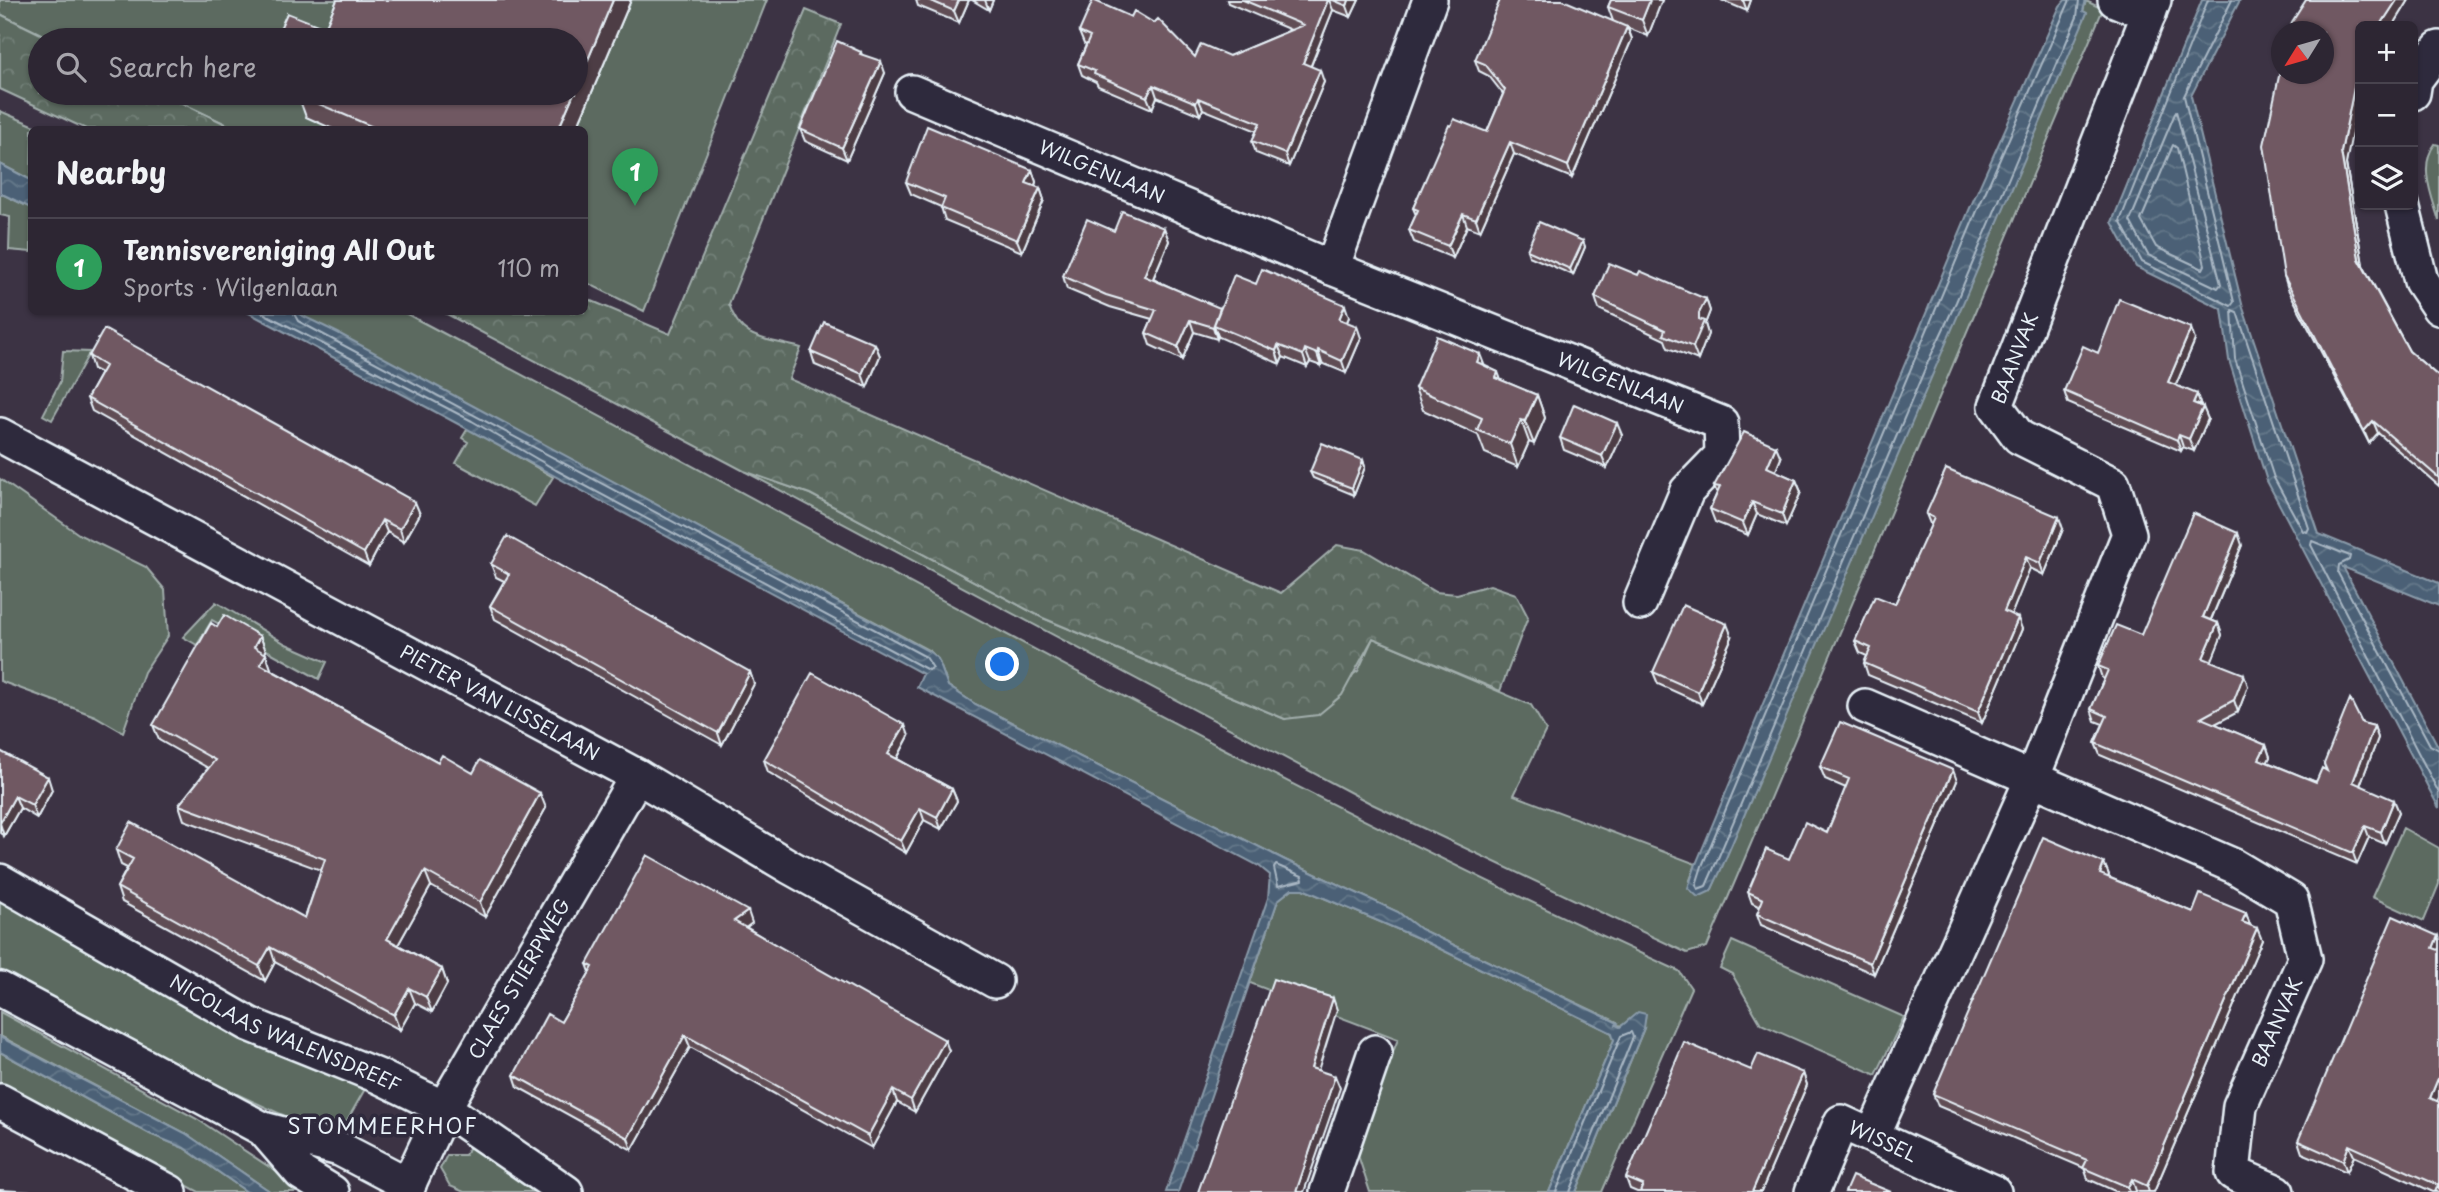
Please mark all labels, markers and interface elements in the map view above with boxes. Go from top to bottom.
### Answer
north arrow [2271,21,2334,84]
map controls [2355,21,2418,210]
button: + [2355,21,2418,84]
search box [28,28,588,105]
text: Search here [108,47,257,86]
icon: search [52,48,90,86]
button: − [2355,84,2418,147]
street label: WILGENLAAN [1035,132,1169,209]
button: layers [2355,147,2418,210]
pin: 1 [612,148,658,206]
text: Nearby [56,149,166,194]
text: Tennisvereniging All Out [123,230,435,269]
text: 1 [74,250,85,285]
text: 110 m [498,250,560,285]
text: Sports · Wilgenlaan [123,269,339,304]
street label: BAANVAK [1983,308,2044,407]
street label: WILGENLAAN [1554,344,1688,420]
street label: PIETER VAN LISSELAAN [396,637,605,767]
your location [985,647,1019,681]
street label: CLAES STIERPWEG [460,893,576,1064]
street label: NICOLAAS WALENSDREEF [165,967,406,1098]
street label: BAANVAK [2244,972,2308,1071]
district label: STOMMEERHOF [287,1109,479,1141]
street label: WISSEL [1845,1112,1922,1168]

